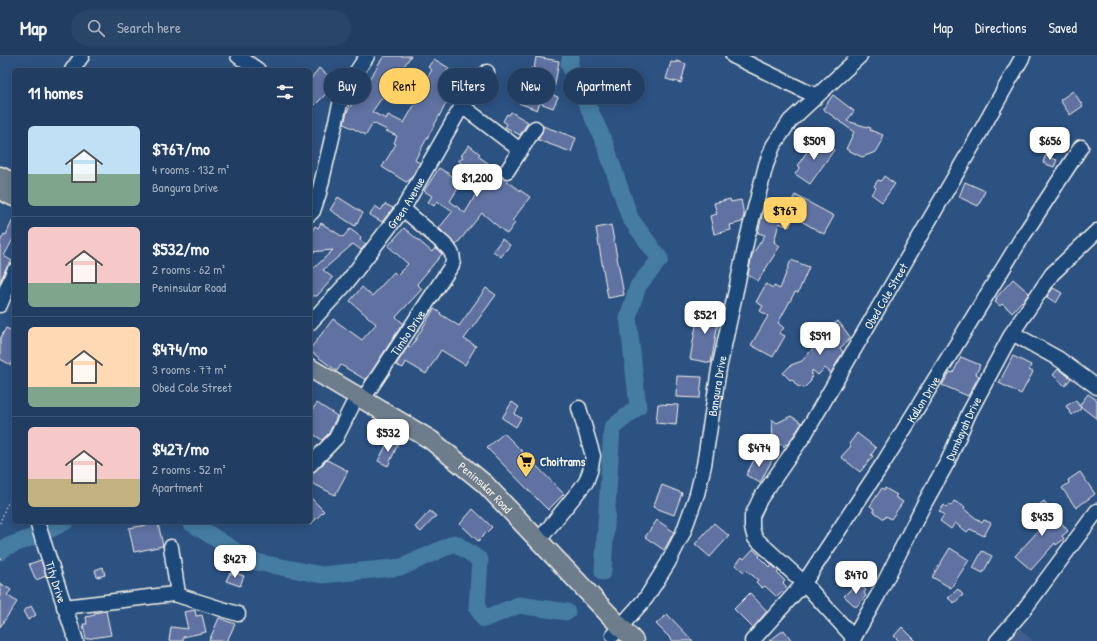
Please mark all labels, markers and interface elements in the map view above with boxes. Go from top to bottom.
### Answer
search box [71,10,351,46]
text: Map [20,15,47,41]
icon: search [85,17,107,39]
text: Search here [117,17,181,38]
text: Map [933,18,953,37]
text: Directions [975,18,1026,37]
text: Saved [1048,18,1077,37]
chip: Buy [324,68,371,104]
chip: Rent [379,68,430,104]
chip: Filters [438,68,499,104]
chip: New [507,68,555,104]
chip: Apartment [563,68,645,104]
text: 11 homes [28,81,83,104]
icon: filters [274,81,296,103]
pin: $509 [790,127,838,161]
pin: $656 [1026,127,1074,161]
text: $509 [803,131,825,149]
text: $656 [1039,131,1061,149]
text: $767/mo [152,137,210,160]
icon: home [60,142,108,190]
text: 4 rooms · 132 m² [152,160,229,178]
pin: $1,200 [444,164,510,198]
text: $1,200 [461,168,493,186]
street label: Green Avenue [383,173,428,232]
text: Bangura Drive [152,178,218,196]
pin: $767 [761,197,809,231]
text: $767 [773,201,797,219]
text: $532/mo [152,237,209,260]
icon: home [60,243,108,291]
street label: Obed Cole Street [859,259,912,332]
text: 2 rooms · 62 m² [152,260,225,278]
text: Peninsular Road [152,278,226,296]
pin: $521 [681,301,729,335]
text: $521 [694,305,716,323]
street label: Timbo Drive [386,306,429,359]
pin: $591 [796,322,844,356]
text: $591 [809,326,831,344]
text: $474/mo [152,337,207,360]
icon: home [60,343,108,391]
street label: Bangura Drive [703,354,730,417]
text: 3 rooms · 77 m² [152,360,226,378]
street label: Kallon Drive [902,372,944,425]
text: Obed Cole Street [152,378,232,396]
street label: Dumbayah Drive [941,393,985,463]
pin: $532 [364,419,412,453]
text: $532 [376,423,400,441]
pin: $474 [735,434,783,468]
text: $427/mo [152,437,209,460]
text: $474 [748,438,770,456]
icon: home [60,443,108,491]
supermarket icon: Choitrams [515,450,537,478]
place label: Choitrams [540,453,586,470]
street label: Peninsular Road [455,457,517,517]
text: 2 rooms · 52 m² [152,460,225,478]
text: Apartment [152,478,203,496]
pin: $435 [1018,503,1066,537]
text: $435 [1031,507,1053,525]
pin: $427 [211,545,259,579]
text: $427 [223,549,247,567]
street label: Tity Drive [42,559,71,605]
pin: $470 [832,561,880,595]
text: $470 [844,565,868,583]

